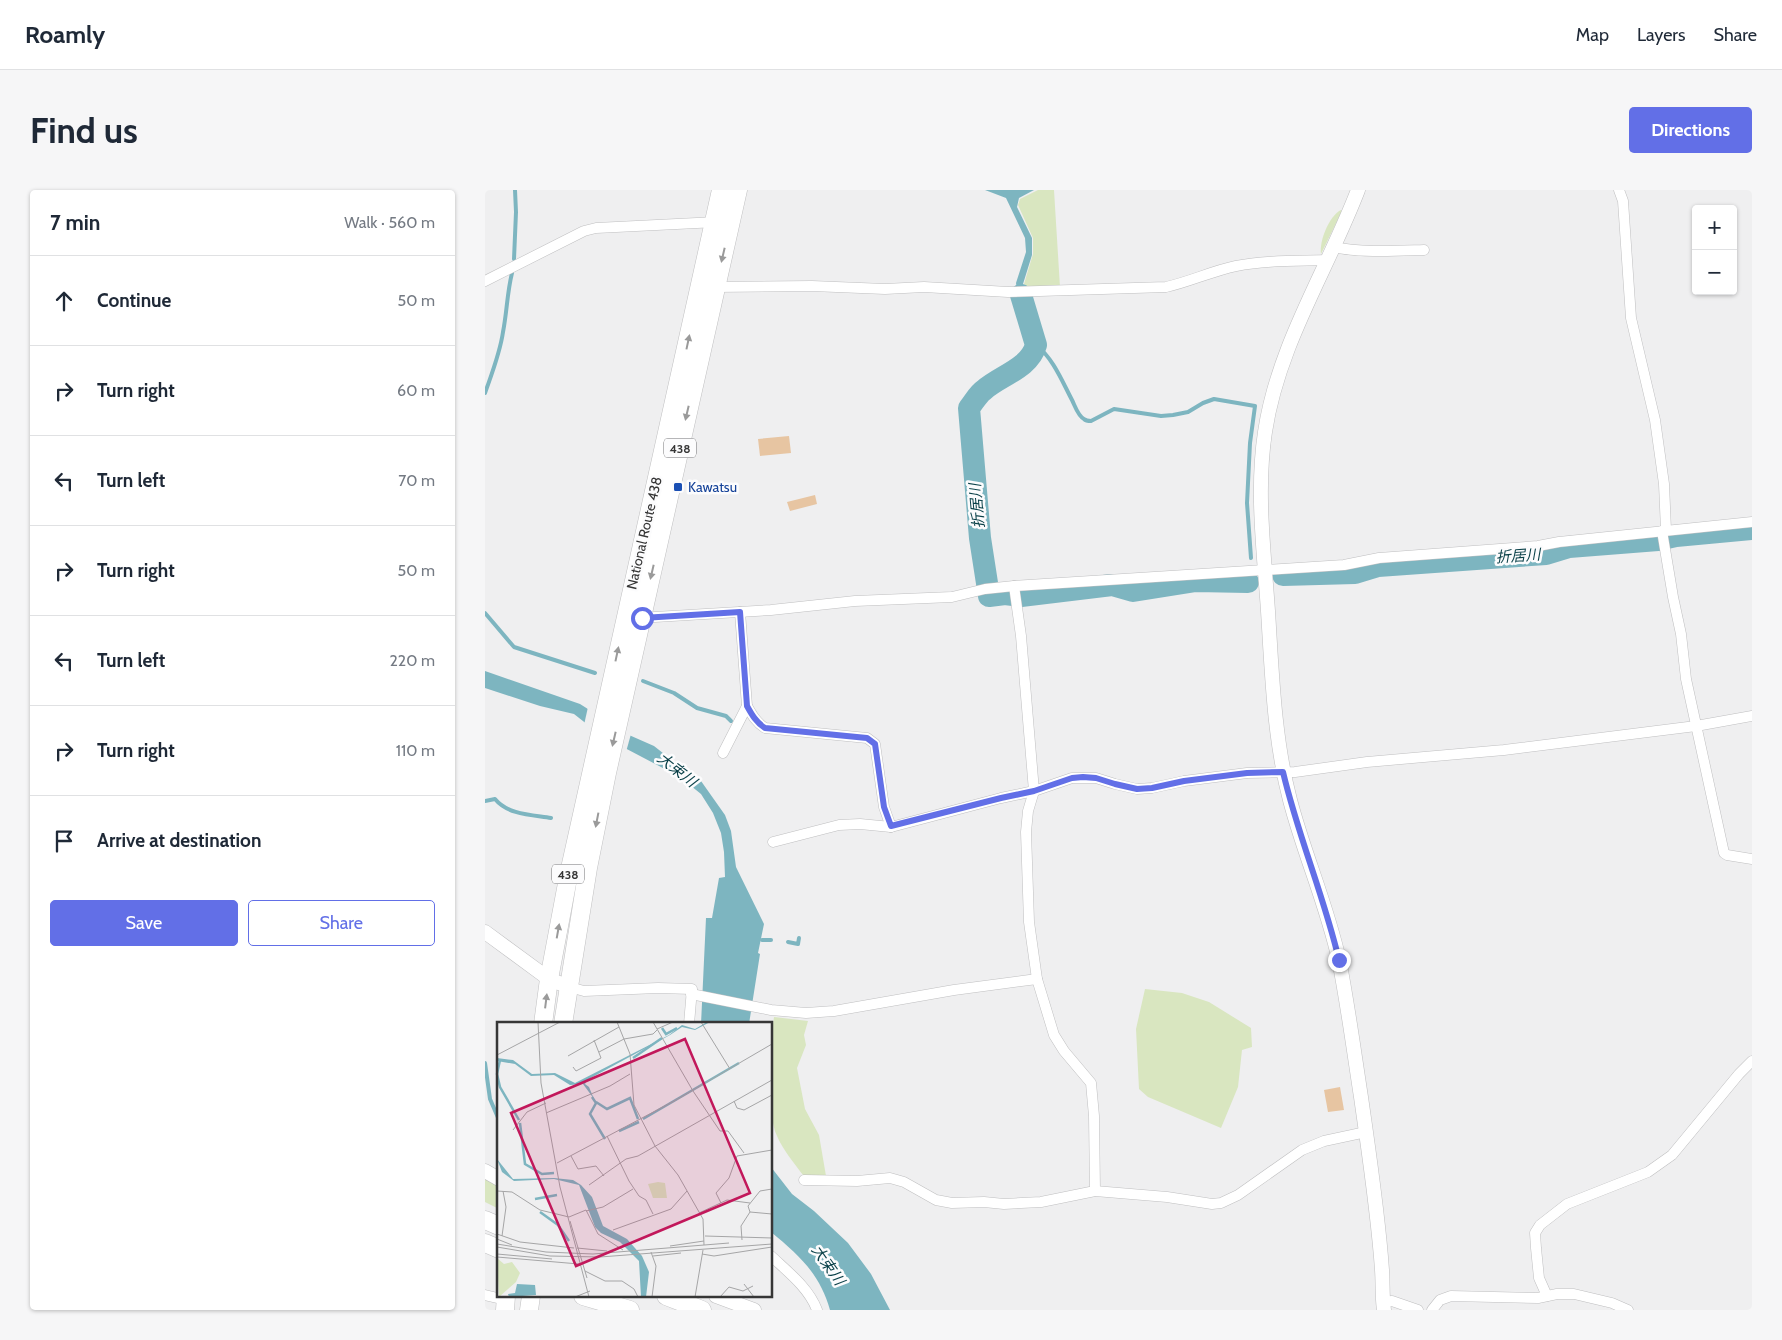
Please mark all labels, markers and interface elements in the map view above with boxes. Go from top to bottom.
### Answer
text: Roamly [25,20,105,49]
text: Map [1576,24,1609,46]
text: Layers [1637,24,1686,46]
text: Share [1714,24,1757,46]
button: Directions [1629,107,1752,153]
text: Find us [30,109,138,152]
map controls [1692,205,1737,295]
button: + [1692,205,1737,250]
text: 7 min [50,210,100,235]
text: Walk · 560 m [344,213,435,232]
one-way arrow [719,247,727,262]
button: − [1692,250,1737,295]
icon: ahead [50,287,78,315]
text: Continue [97,289,171,312]
text: 50 m [398,291,435,310]
one-way arrow [684,334,692,349]
icon: right [50,377,78,405]
text: Turn right [97,379,175,402]
text: 60 m [397,381,435,400]
one-way arrow [683,406,691,422]
road number: 438 [664,438,696,458]
icon: left [50,467,78,495]
text: Turn left [97,469,165,492]
text: 70 m [398,471,435,490]
street label: National Route 438 [622,475,666,591]
place label: Kawatsu [688,478,737,496]
marker: Kawatsu [672,481,684,493]
water label: 折居川 [966,481,988,529]
water label: 折居川 [1495,545,1543,567]
icon: right [50,557,78,585]
text: Turn right [97,559,175,582]
text: 50 m [398,561,435,580]
one-way arrow [648,564,656,579]
route start [631,607,654,630]
one-way arrow [613,646,621,661]
icon: left [50,647,78,675]
text: Turn left [97,649,165,672]
text: 220 m [389,651,435,670]
one-way arrow [610,731,618,746]
icon: right [50,737,78,765]
text: Turn right [97,739,175,762]
text: 110 m [396,741,435,760]
water label: 大束川 [654,749,702,792]
one-way arrow [593,813,601,829]
icon: arrive [50,827,78,855]
text: Arrive at destination [97,829,261,852]
road number: 438 [552,864,584,884]
button: Save [50,900,238,946]
button: Share [248,900,435,946]
one-way arrow [554,923,562,939]
route end [1328,949,1351,972]
one-way arrow [542,993,550,1009]
inset map [497,1022,773,1298]
water label: 大束川 [808,1241,849,1290]

